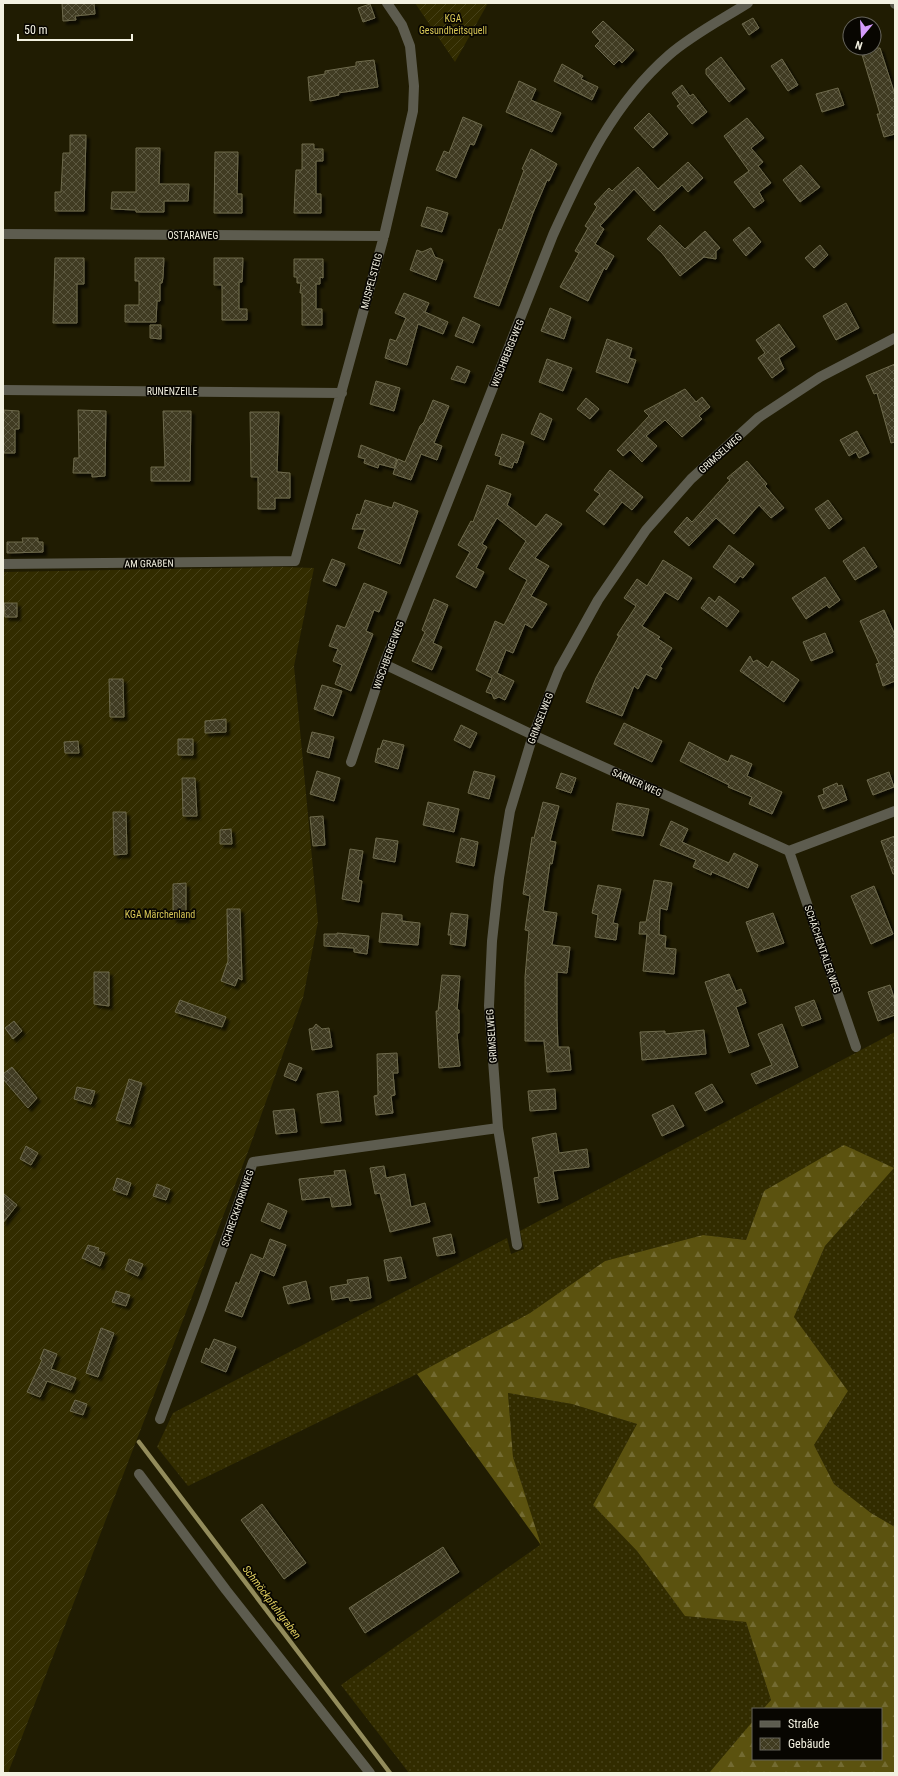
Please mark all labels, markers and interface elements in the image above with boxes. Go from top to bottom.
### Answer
park label: KGA Gesundheitsquell [419,13,487,36]
scale bar [18,16,132,42]
north arrow [842,16,882,56]
text: 50 m [24,23,48,37]
text: N [854,38,864,52]
street label: OSTARAWEG [167,230,219,241]
street label: MUSPELSTEIG [359,252,384,310]
street label: WISCHBERGEWEG [489,318,526,389]
street label: RUNENZEILE [147,386,197,397]
street label: GRIMSELWEG [697,431,744,476]
street label: AM GRABEN [124,558,174,569]
street label: WISCHBERGEWEG [371,619,406,691]
street label: GRIMSELWEG [526,691,555,745]
street label: SARNER WEG [610,767,664,798]
street label: SCHÄCHENTALER WEG [802,903,844,995]
park label: KGA Märchenland [125,909,195,920]
street label: GRIMSELWEG [484,1009,499,1063]
street label: SCHRECKHORNWEG [219,1168,256,1248]
water label: Schmöckpfuhlgraben [240,1563,304,1642]
legend [752,1708,882,1760]
text: Straße [788,1717,819,1731]
text: Gebäude [788,1737,830,1751]

